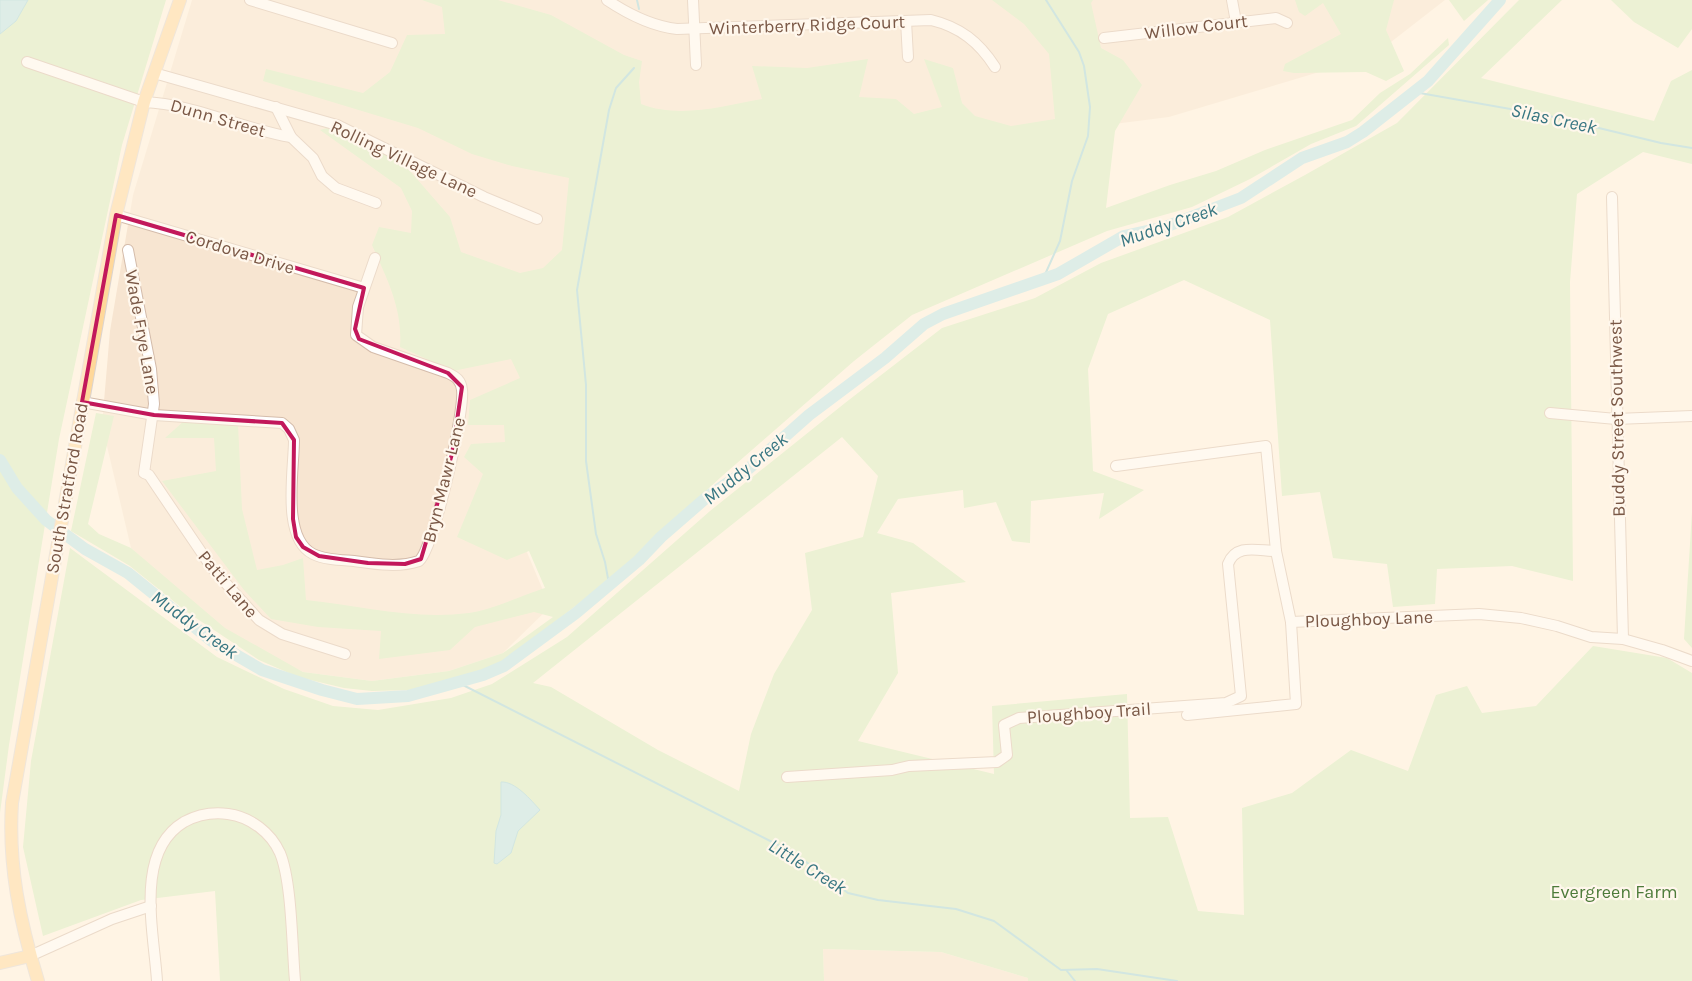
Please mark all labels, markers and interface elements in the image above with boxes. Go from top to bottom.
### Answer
street label: Willow Court [1143,10,1249,44]
street label: Winterberry Ridge Court [709,11,906,39]
street label: Dunn Street [168,94,268,142]
water label: Silas Creek [1509,99,1599,139]
street label: Rolling Village Lane [327,115,481,203]
water label: Muddy Creek [1117,198,1220,252]
street label: Cordova Drive [183,225,297,279]
street label: Wade Frye Lane [120,268,164,396]
street label: Buddy Street Southwest [1604,319,1630,517]
street label: South Stratford Road [41,401,93,575]
street label: Bryn Mawr Lane [418,415,470,545]
water label: Muddy Creek [699,428,792,509]
street label: Patti Lane [193,546,263,622]
water label: Muddy Creek [147,586,242,664]
street label: Ploughboy Lane [1304,606,1434,632]
street label: Ploughboy Trail [1026,698,1152,728]
water label: Little Creek [764,834,851,900]
park label: Evergreen Farm [1550,881,1678,903]

